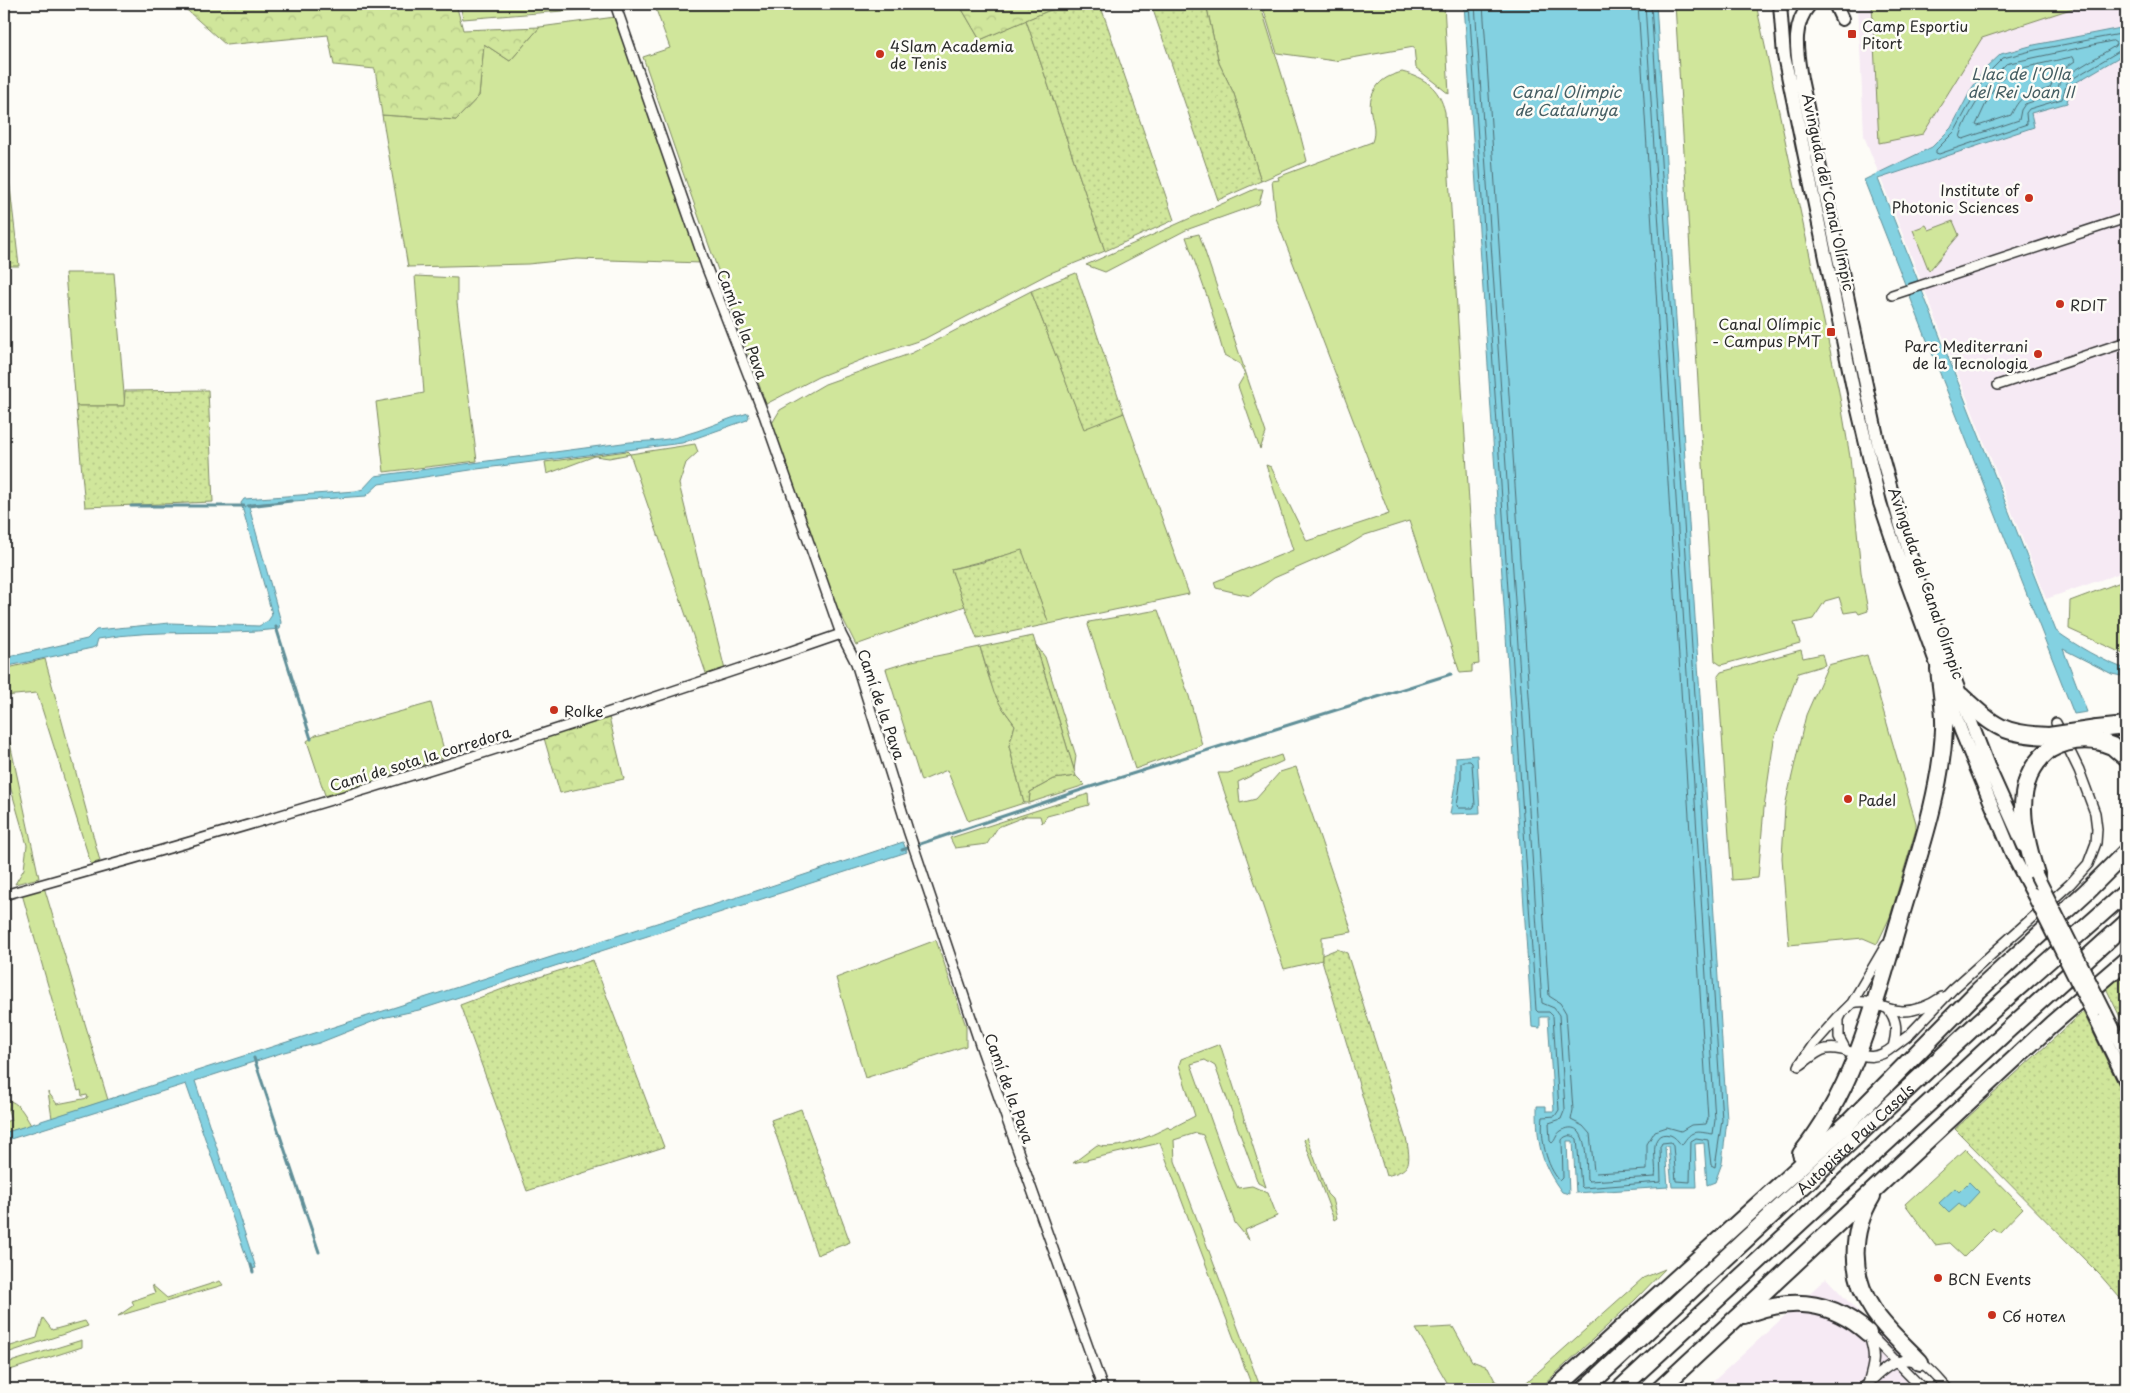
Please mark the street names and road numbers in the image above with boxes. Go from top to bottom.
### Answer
street label: Avinguda del Canal Olímpic [1797,91,1861,293]
street label: Camí de la Pava [712,266,775,383]
street label: Avinguda del Canal Olímpic [1883,484,1971,682]
street label: Camí de la Pava [852,646,912,763]
street label: Camí de sota la corredora [327,719,514,797]
street label: Camí de la Pava [979,1030,1041,1147]
street label: Autopista Pau Casals [1790,1077,1919,1199]

